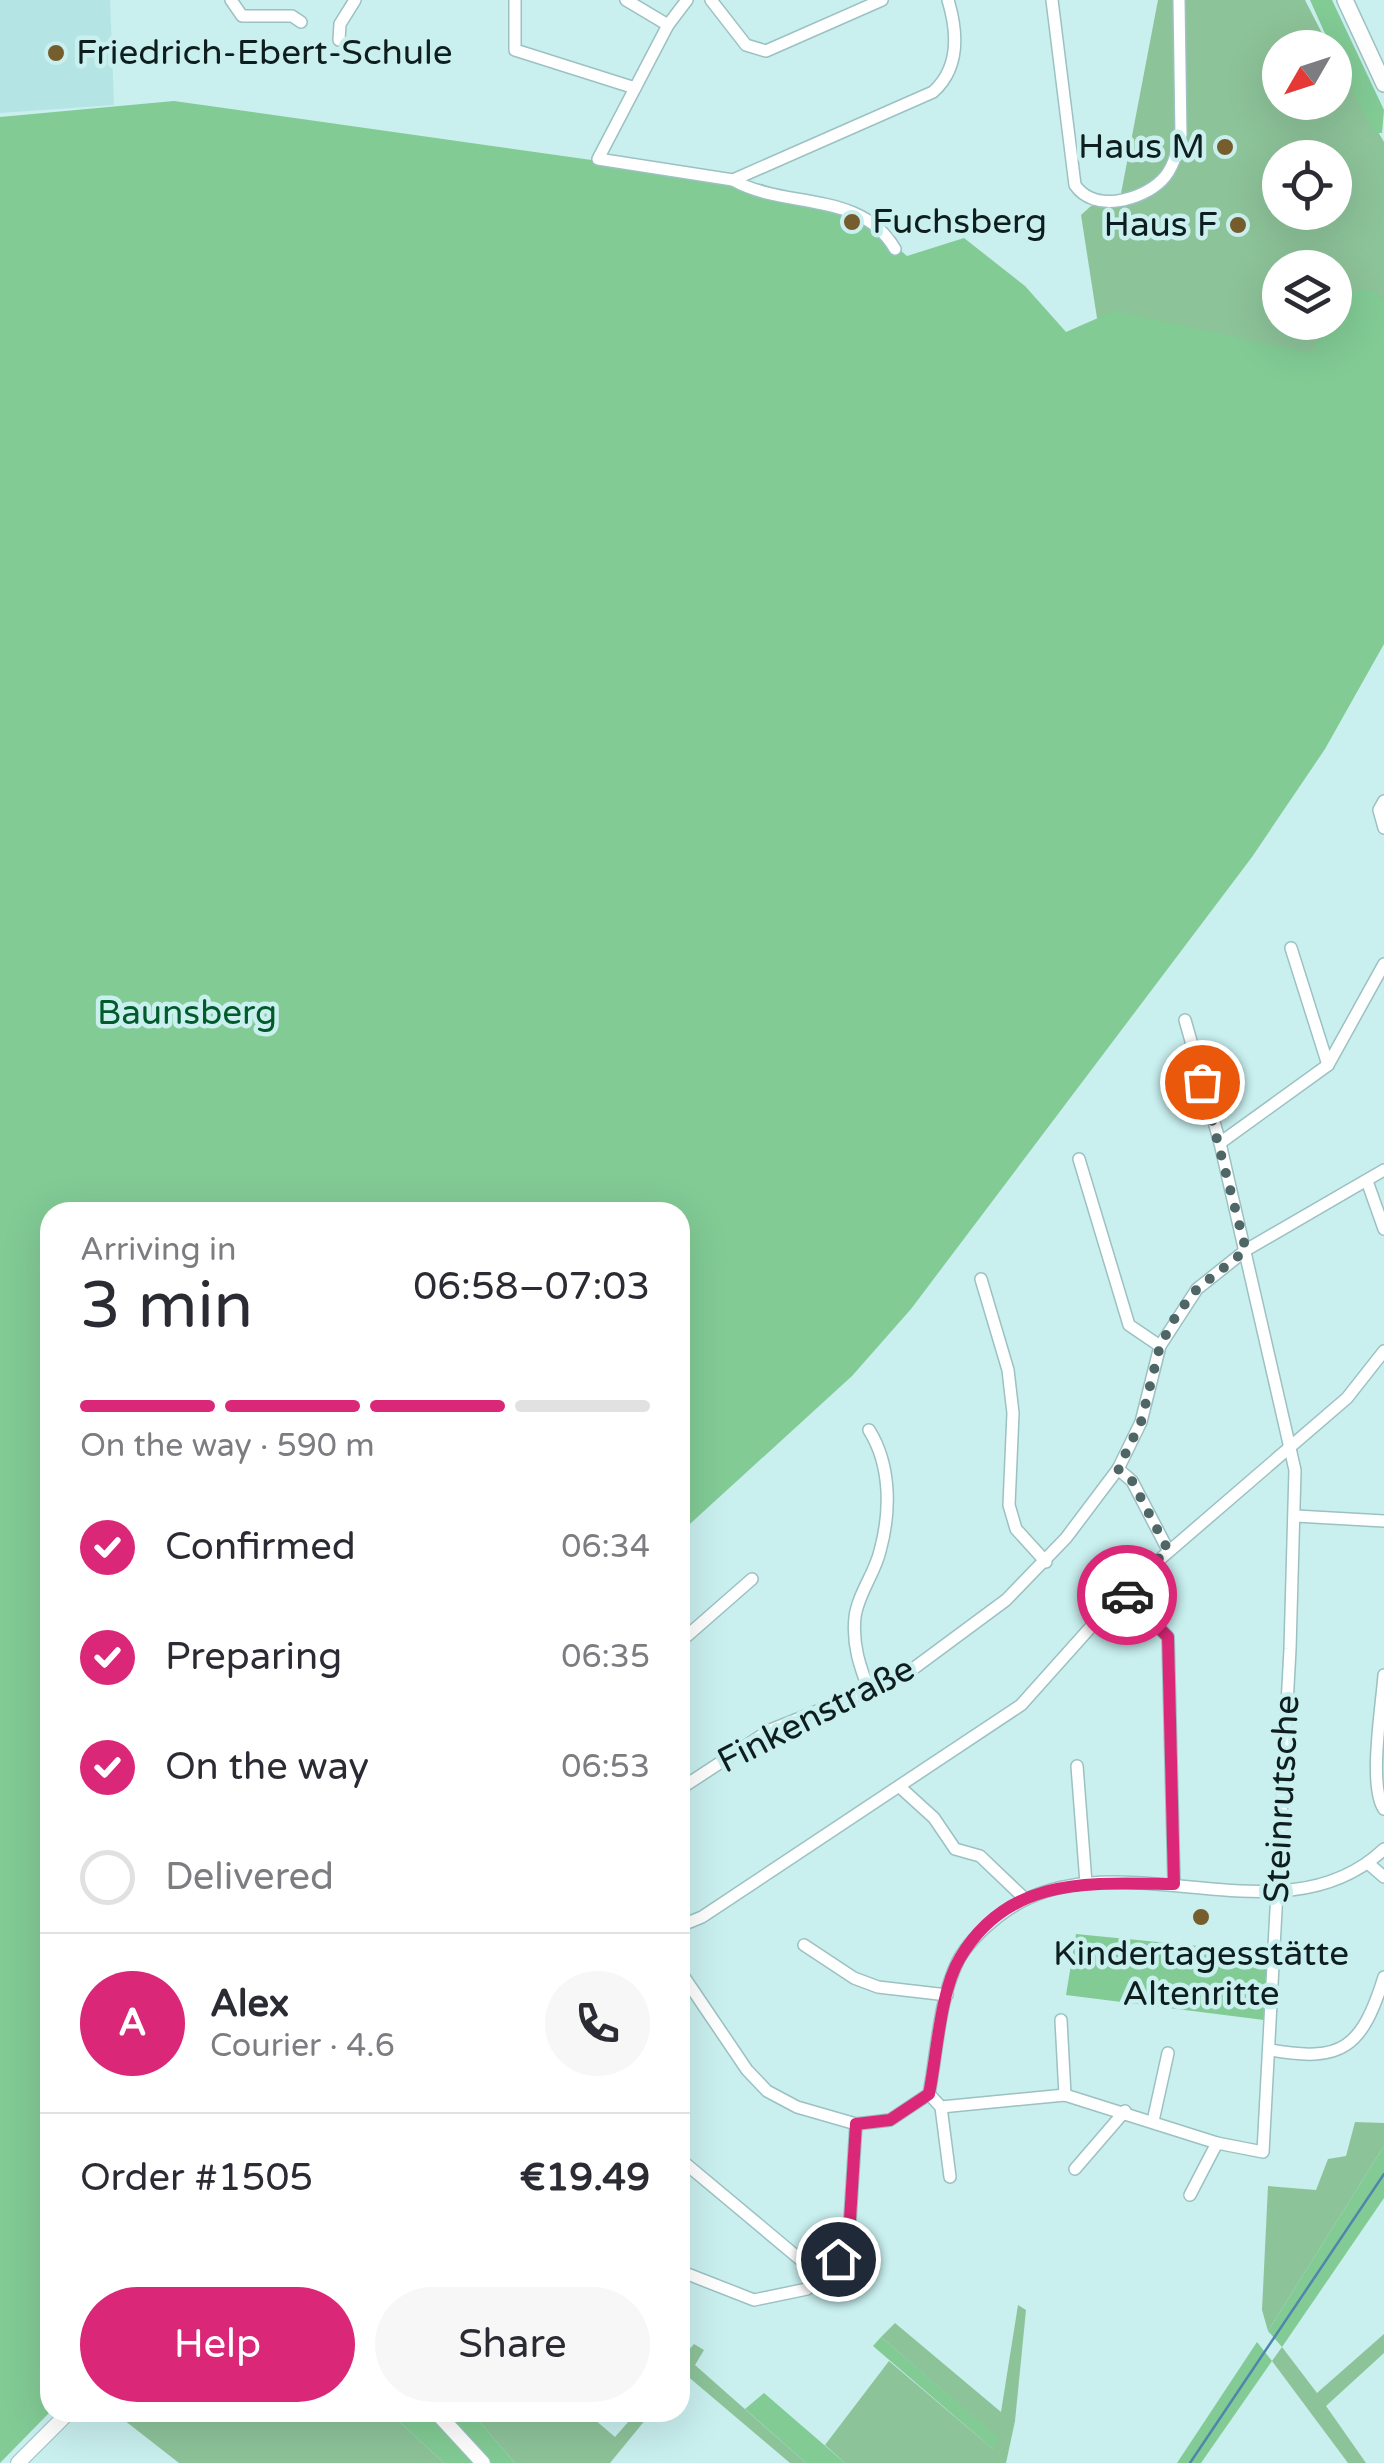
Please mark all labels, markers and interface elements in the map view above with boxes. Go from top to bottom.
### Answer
north arrow [1262,30,1352,120]
map controls [1262,30,1352,340]
place label: Friedrich-Ebert-Schule [76,32,453,74]
marker: Friedrich-Ebert-Schule [45,42,67,64]
place label: Haus M [1078,126,1205,168]
marker: Haus M [1214,136,1236,158]
button: locate [1262,140,1352,230]
place label: Fuchsberg [872,201,1047,243]
place label: Haus F [1104,204,1218,246]
marker: Fuchsberg [841,211,863,233]
marker: Haus F [1227,214,1249,236]
button: layers [1262,250,1352,340]
park label: Baunsberg [97,992,277,1034]
pin [1160,1040,1245,1125]
icon: bag [1175,1055,1230,1110]
text: Arriving in [80,1231,237,1269]
text: 06:58–07:03 [413,1264,650,1310]
text: 3 min [80,1267,253,1346]
text: On the way · 590 m [80,1427,375,1465]
icon: check [80,1520,135,1575]
text: Confirmed [165,1524,356,1570]
text: 06:34 [561,1528,650,1566]
courier [1077,1545,1177,1645]
icon: car [1100,1568,1155,1623]
icon: check [80,1630,135,1685]
text: Preparing [165,1634,342,1680]
text: 06:35 [561,1638,650,1676]
street label: Finkenstraße [711,1647,921,1783]
street label: Steinrutsche [1256,1694,1308,1904]
icon: check [80,1740,135,1795]
text: On the way [165,1744,369,1790]
text: 06:53 [561,1748,650,1786]
text: Delivered [165,1854,334,1900]
marker: Kindertagesstätte Altenritte [1190,1906,1212,1928]
place label: Kindertagesstätte Altenritte [1053,1933,1349,2015]
button: phone [545,1971,650,2076]
text: Alex [210,1981,289,2027]
text: A [118,2000,147,2046]
text: Courier · 4.6 [210,2027,395,2065]
text: Order #1505 [80,2155,313,2201]
text: €19.49 [520,2155,650,2201]
pin [796,2217,881,2302]
icon: home [811,2232,866,2287]
button: Help [80,2287,355,2402]
button: Share [375,2287,650,2402]

